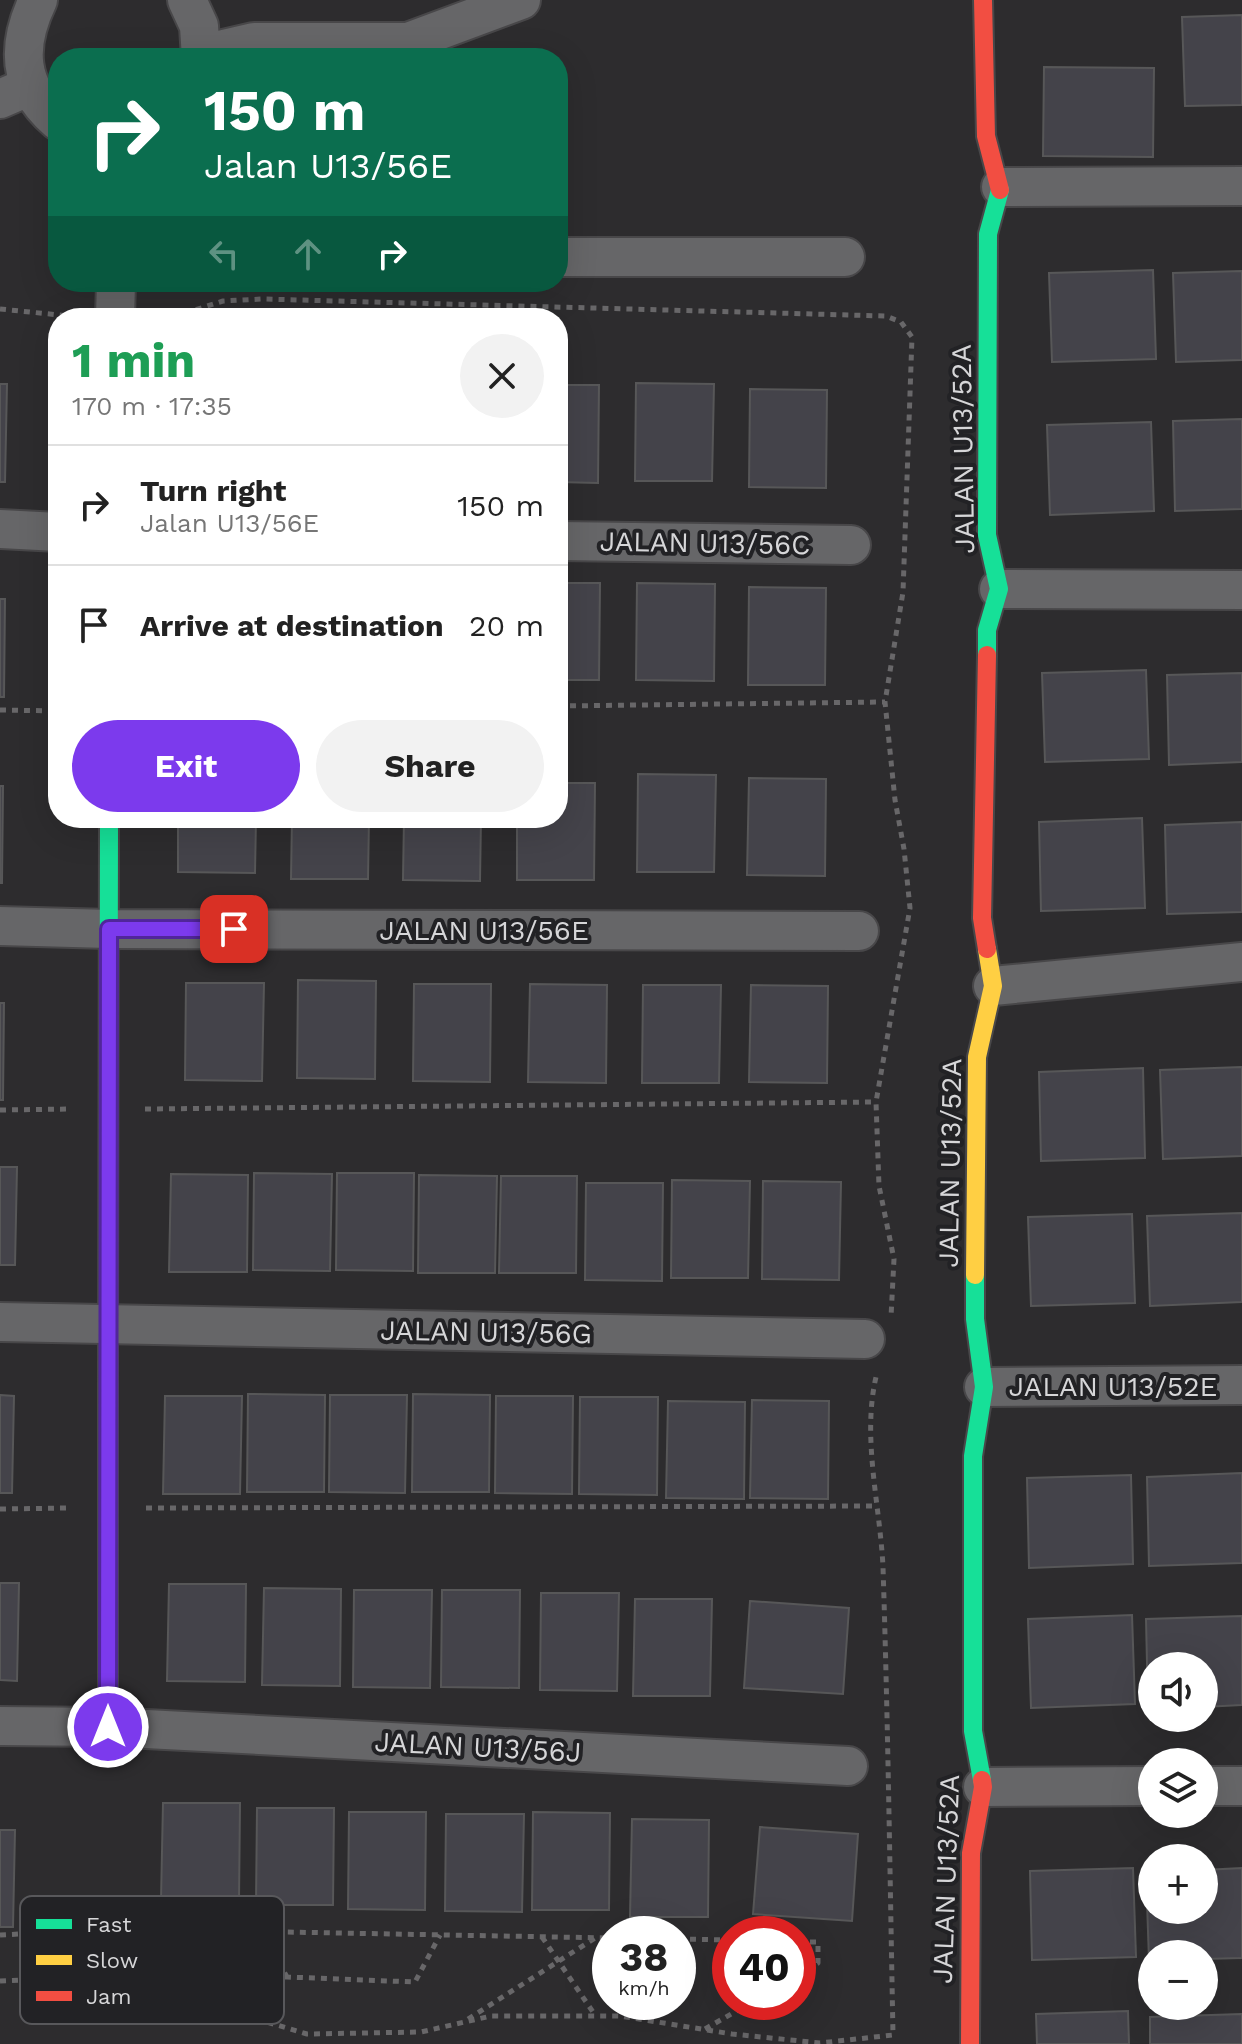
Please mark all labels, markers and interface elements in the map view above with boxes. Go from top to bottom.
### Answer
text: 150 m [204,78,366,144]
icon: right [72,80,176,184]
text: Jalan U13/56E [204,145,452,187]
icon: left [202,232,246,276]
icon: ahead [286,232,330,276]
icon: right [370,232,414,276]
text: 1 min [72,332,195,389]
button: close [460,334,544,418]
street label: JALAN U13/52A [945,344,981,554]
text: 170 m · 17:35 [72,391,232,421]
text: Turn right [140,473,286,508]
icon: right [72,483,116,527]
text: 150 m [457,488,544,523]
text: Jalan U13/56E [140,508,319,538]
street label: JALAN U13/56C [599,525,811,561]
icon: arrive [72,603,116,647]
text: Arrive at destination [140,608,444,643]
text: 20 m [469,608,544,643]
button: Exit [72,720,300,812]
button: Share [316,720,544,812]
pin [200,895,268,963]
icon: arrive [212,907,256,951]
street label: JALAN U13/56E [379,914,589,947]
street label: JALAN U13/52A [932,1058,968,1268]
street label: JALAN U13/56G [380,1314,592,1350]
street label: JALAN U13/52E [1009,1370,1217,1403]
map controls [1138,1652,1218,2020]
button: sound [1138,1652,1218,1732]
position arrow [66,1685,150,1769]
street label: JALAN U13/56J [374,1725,582,1769]
button: layers [1138,1748,1218,1828]
street label: JALAN U13/52A [926,1774,966,1984]
button: + [1138,1844,1218,1924]
legend [20,1896,284,2024]
text: Fast [86,1912,132,1937]
speed limit sign: 40 [712,1916,816,2020]
text: 38 [620,1934,668,1981]
button: − [1138,1940,1218,2020]
text: Slow [86,1948,138,1973]
text: km/h [618,1976,670,2000]
text: Jam [86,1984,131,2009]

